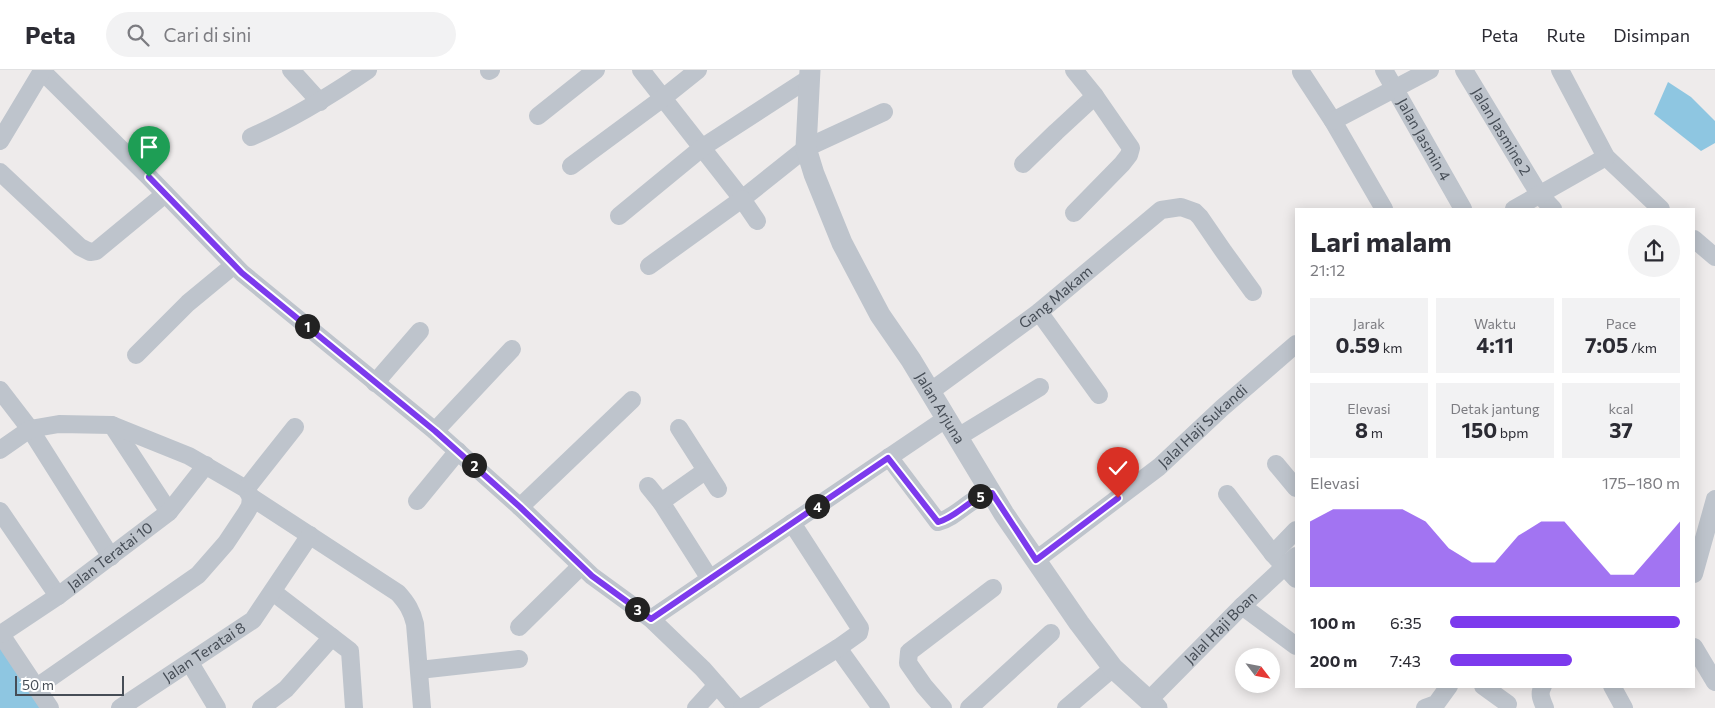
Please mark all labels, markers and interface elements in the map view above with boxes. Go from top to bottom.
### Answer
search box [106,12,456,57]
text: Peta [25,20,76,49]
icon: search [124,21,152,49]
text: Cari di sini [164,23,251,46]
text: Peta [1481,24,1518,46]
text: Rute [1546,24,1585,46]
text: Disimpan [1613,24,1690,46]
street label: Jalan Jasmine 2 [1469,84,1535,178]
street label: Jalan Jasmin 4 [1394,95,1455,183]
pin [128,126,170,177]
icon: arrive [135,133,163,161]
text: Lari malam [1310,224,1452,258]
button: share [1628,225,1680,277]
text: 21:12 [1310,260,1345,279]
street label: Gang Makam [1015,261,1096,332]
pin: 1 [294,314,320,338]
text: Jarak [1353,315,1385,332]
text: Waktu [1474,315,1516,332]
text: Pace [1606,315,1636,332]
text: 1 [304,318,311,335]
text: 0.59 [1336,332,1380,357]
text: 4:11 [1476,332,1514,357]
text: 7:05 [1585,332,1628,357]
text: km [1380,339,1402,356]
text: /km [1628,339,1657,356]
street label: Jalan Arjuna [912,368,969,447]
street label: Jalal Haji Sukandi [1154,380,1251,471]
text: Elevasi [1347,400,1391,417]
text: Detak jantung [1450,400,1540,417]
text: kcal [1608,400,1634,417]
text: 8 [1355,417,1368,442]
text: 150 [1461,417,1497,442]
text: 37 [1609,417,1633,442]
text: m [1368,424,1383,441]
text: bpm [1497,424,1529,441]
pin [1097,447,1139,498]
pin: 2 [462,452,486,478]
icon: check [1104,454,1132,482]
text: 2 [471,457,478,474]
text: Elevasi [1310,473,1360,492]
text: 175–180 m [1602,473,1680,492]
pin: 5 [968,484,992,508]
text: 5 [976,488,985,505]
pin: 4 [804,494,830,518]
text: 4 [813,498,822,515]
street label: Jalan Teratai 10 [63,518,156,594]
street label: Jalal Haji Boan [1180,587,1260,667]
pin: 3 [624,596,650,622]
text: 3 [633,601,642,618]
text: 100 m [1310,613,1356,632]
text: 6:35 [1390,613,1422,632]
street label: Jalan Teratai 8 [159,618,248,685]
north arrow [1235,648,1280,692]
map controls [1235,648,1280,693]
text: 200 m [1310,651,1357,670]
text: 7:43 [1390,651,1421,670]
scale bar [15,673,124,696]
text: 50 m [22,676,54,693]

